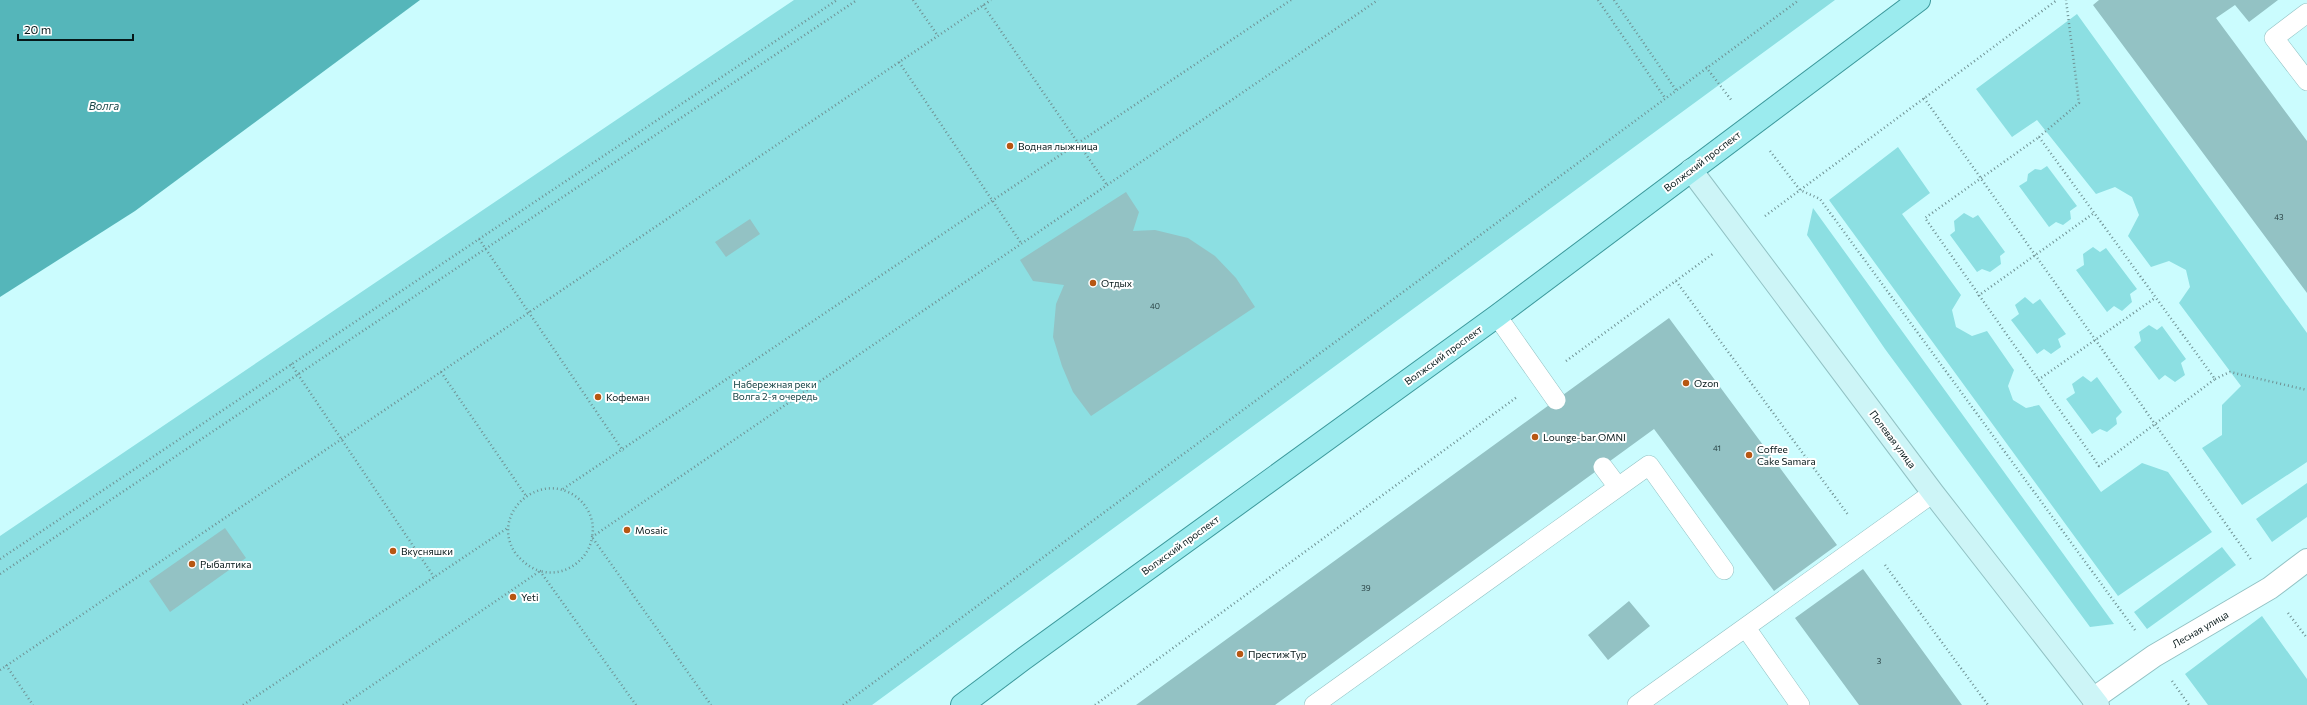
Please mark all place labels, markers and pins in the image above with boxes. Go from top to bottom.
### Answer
place label: Водная лыжница [1018,140,1098,152]
marker: Водная лыжница [1005,141,1015,151]
place label: Отдых [1101,277,1133,289]
marker: Отдых [1088,278,1098,288]
place label: Ozon [1694,377,1719,389]
marker: Ozon [1681,378,1691,388]
place label: Кофеман [606,391,650,403]
marker: Кофеман [593,392,603,402]
place label: Lounge-bar OMNI [1543,431,1626,443]
marker: Lounge-bar OMNI [1530,432,1540,442]
place label: Coffee Cake Samara [1757,443,1816,467]
marker: Coffee Cake Samara [1744,450,1754,460]
place label: Mosaic [635,524,668,536]
marker: Mosaic [622,525,632,535]
place label: Вкусняшки [401,545,453,557]
marker: Вкусняшки [388,546,398,556]
place label: Рыбалтика [200,558,252,570]
marker: Рыбалтика [187,559,197,569]
place label: Yeti [521,591,538,603]
marker: Yeti [508,592,518,602]
place label: ПрестижТур [1248,648,1307,660]
marker: ПрестижТур [1235,649,1245,659]

